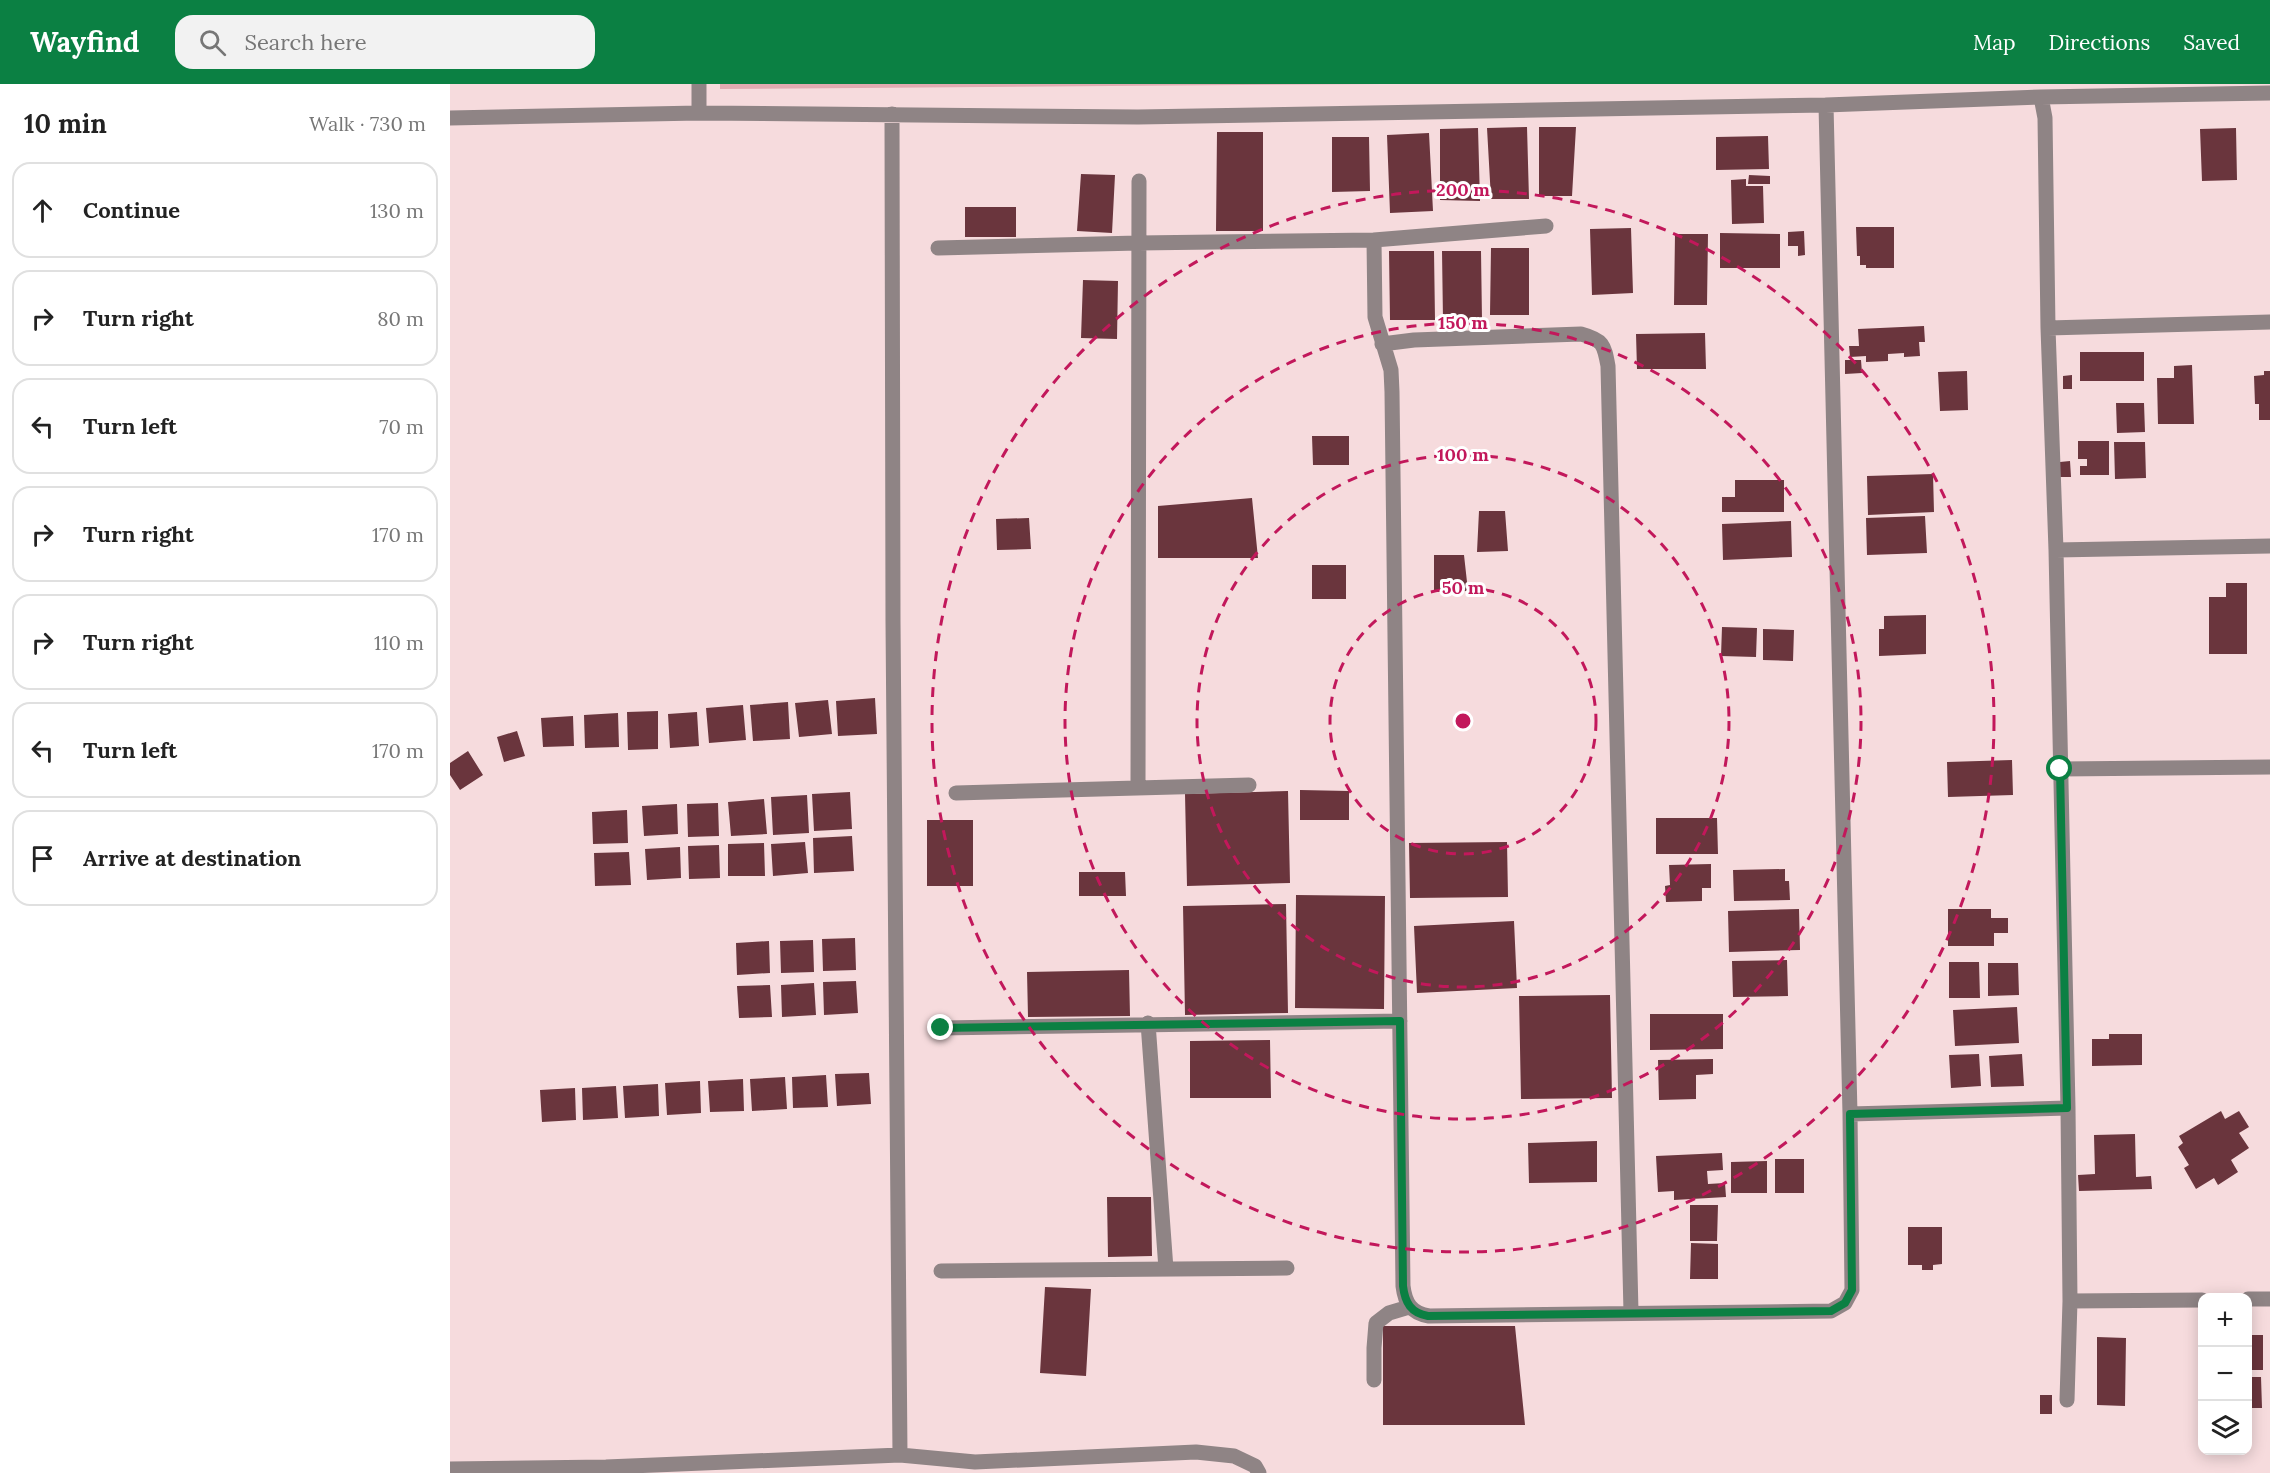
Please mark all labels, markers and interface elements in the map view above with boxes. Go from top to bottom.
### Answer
search box [175,15,595,69]
text: Wayfind [30,24,139,60]
icon: search [196,26,229,59]
text: Search here [244,28,367,56]
text: Map [1973,29,2016,56]
text: Directions [2049,29,2150,56]
text: Saved [2183,29,2240,56]
text: 10 min [24,107,107,140]
text: Walk · 730 m [309,111,426,136]
text: 200 m [1436,178,1490,201]
icon: ahead [26,194,59,227]
text: Continue [83,196,180,224]
text: 130 m [370,198,424,223]
icon: right [26,302,59,335]
text: Turn right [83,304,194,332]
text: 80 m [377,306,424,331]
text: 150 m [1438,311,1488,334]
icon: left [26,410,59,443]
text: Turn left [83,412,177,440]
text: 70 m [379,414,424,439]
text: 100 m [1437,443,1489,466]
icon: right [26,518,59,551]
text: Turn right [83,520,194,548]
text: 170 m [372,522,424,547]
text: 50 m [1442,576,1485,599]
icon: right [26,626,59,659]
text: Turn right [83,628,194,656]
text: 110 m [374,630,424,655]
centre of rings [1453,711,1473,731]
icon: left [26,734,59,767]
text: Turn left [83,736,177,764]
text: 170 m [372,738,424,763]
route start [2046,755,2072,781]
icon: arrive [26,842,59,875]
text: Arrive at destination [83,844,301,872]
route end [927,1014,953,1040]
map controls [2198,1293,2252,1455]
button: + [2198,1293,2252,1347]
button: − [2198,1347,2252,1401]
button: layers [2198,1401,2252,1455]

